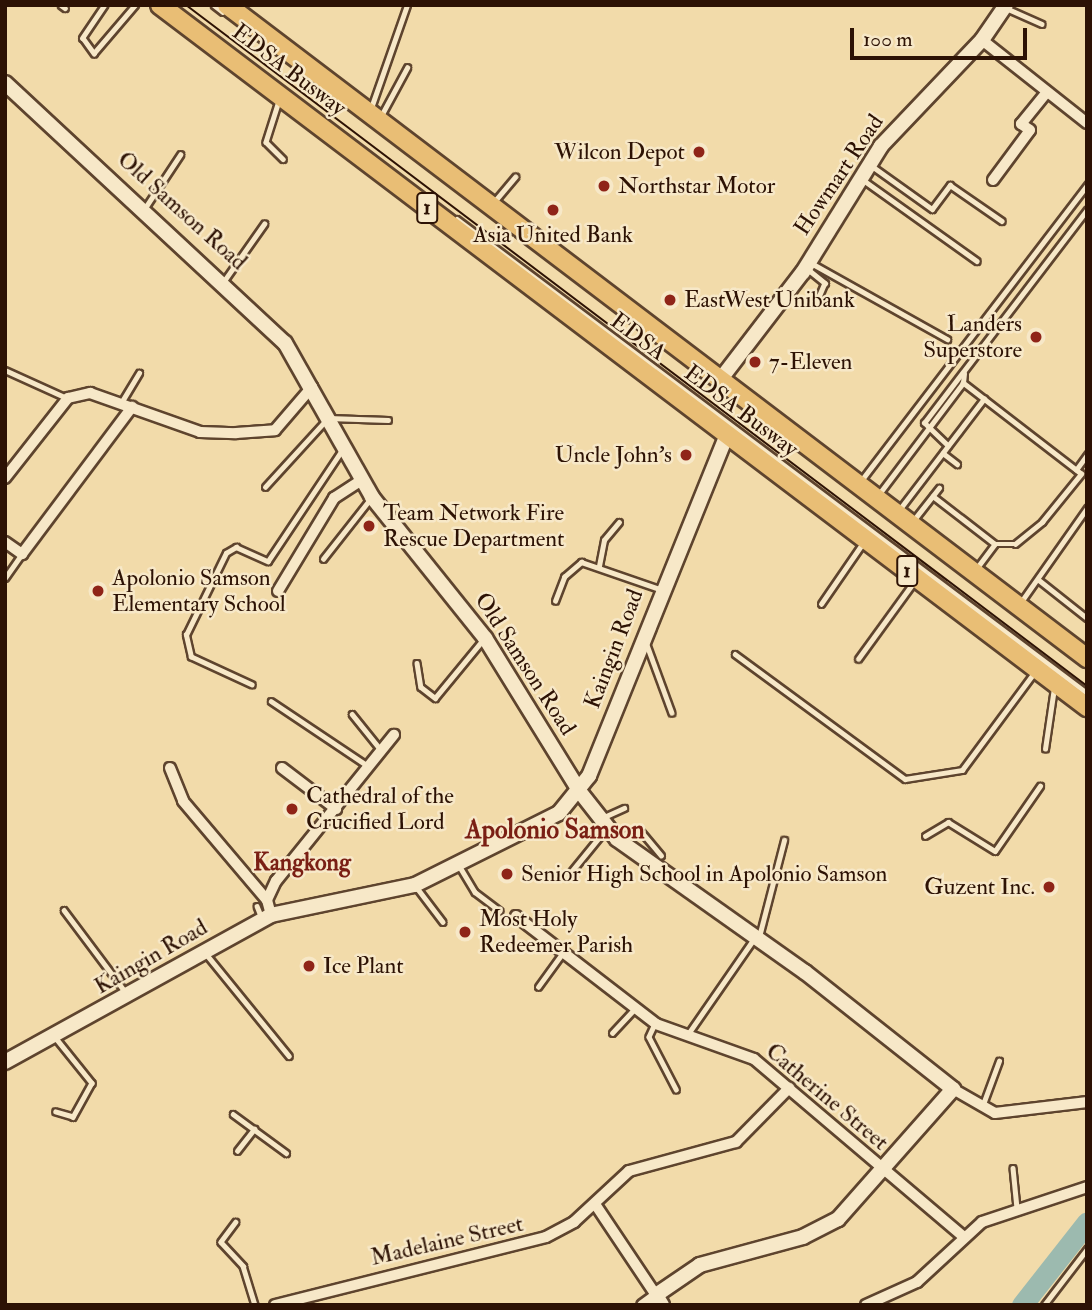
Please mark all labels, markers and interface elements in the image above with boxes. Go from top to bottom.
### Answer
scale bar [854,14,1031,58]
street label: EDSA Busway [226,18,352,122]
text: 100 m [863,26,913,53]
street label: Howmart Road [788,109,890,241]
place label: Wilcon Depot [554,138,685,166]
marker: Wilcon Depot [691,144,707,160]
street label: Old Samson Road [112,146,252,276]
place label: Northstar Motor [618,172,775,200]
marker: Northstar Motor [596,178,612,194]
road number: 1 [415,190,439,226]
marker: Asia United Bank [545,202,561,218]
place label: Asia United Bank [473,221,633,249]
place label: EastWest Unibank [684,286,855,314]
marker: EastWest Unibank [662,292,678,308]
street label: EDSA [605,307,671,367]
place label: Landers Superstore [923,310,1022,364]
marker: Landers Superstore [1028,329,1044,345]
place label: 7-Eleven [769,348,852,376]
marker: 7-Eleven [747,354,763,370]
street label: EDSA Busway [678,359,804,463]
place label: Uncle John's [555,441,672,469]
marker: Uncle John's [678,447,694,463]
place label: Team Network Fire Rescue Department [383,499,564,553]
marker: Team Network Fire Rescue Department [361,518,377,534]
road number: 1 [895,554,919,588]
place label: Apolonio Samson Elementary School [112,564,286,618]
marker: Apolonio Samson Elementary School [90,583,106,599]
street label: Kaingin Road [579,585,649,713]
street label: Old Samson Road [469,588,581,740]
place label: Cathedral of the Crucified Lord [306,782,454,836]
marker: Cathedral of the Crucified Lord [284,801,300,817]
district label: Apolonio Samson [465,815,645,847]
district label: Kangkong [253,849,351,877]
place label: Senior High School in Apolonio Samson [521,860,887,888]
marker: Senior High School in Apolonio Samson [499,866,515,882]
place label: Guzent Inc. [924,873,1035,901]
marker: Guzent Inc. [1041,879,1057,895]
place label: Most Holy Redeemer Parish [479,905,633,959]
street label: Kaingin Road [90,914,212,1000]
marker: Most Holy Redeemer Parish [457,924,473,940]
place label: Ice Plant [323,952,404,980]
marker: Ice Plant [301,958,317,974]
street label: Catherine Street [760,1038,894,1156]
street label: Madelaine Street [368,1210,526,1272]

